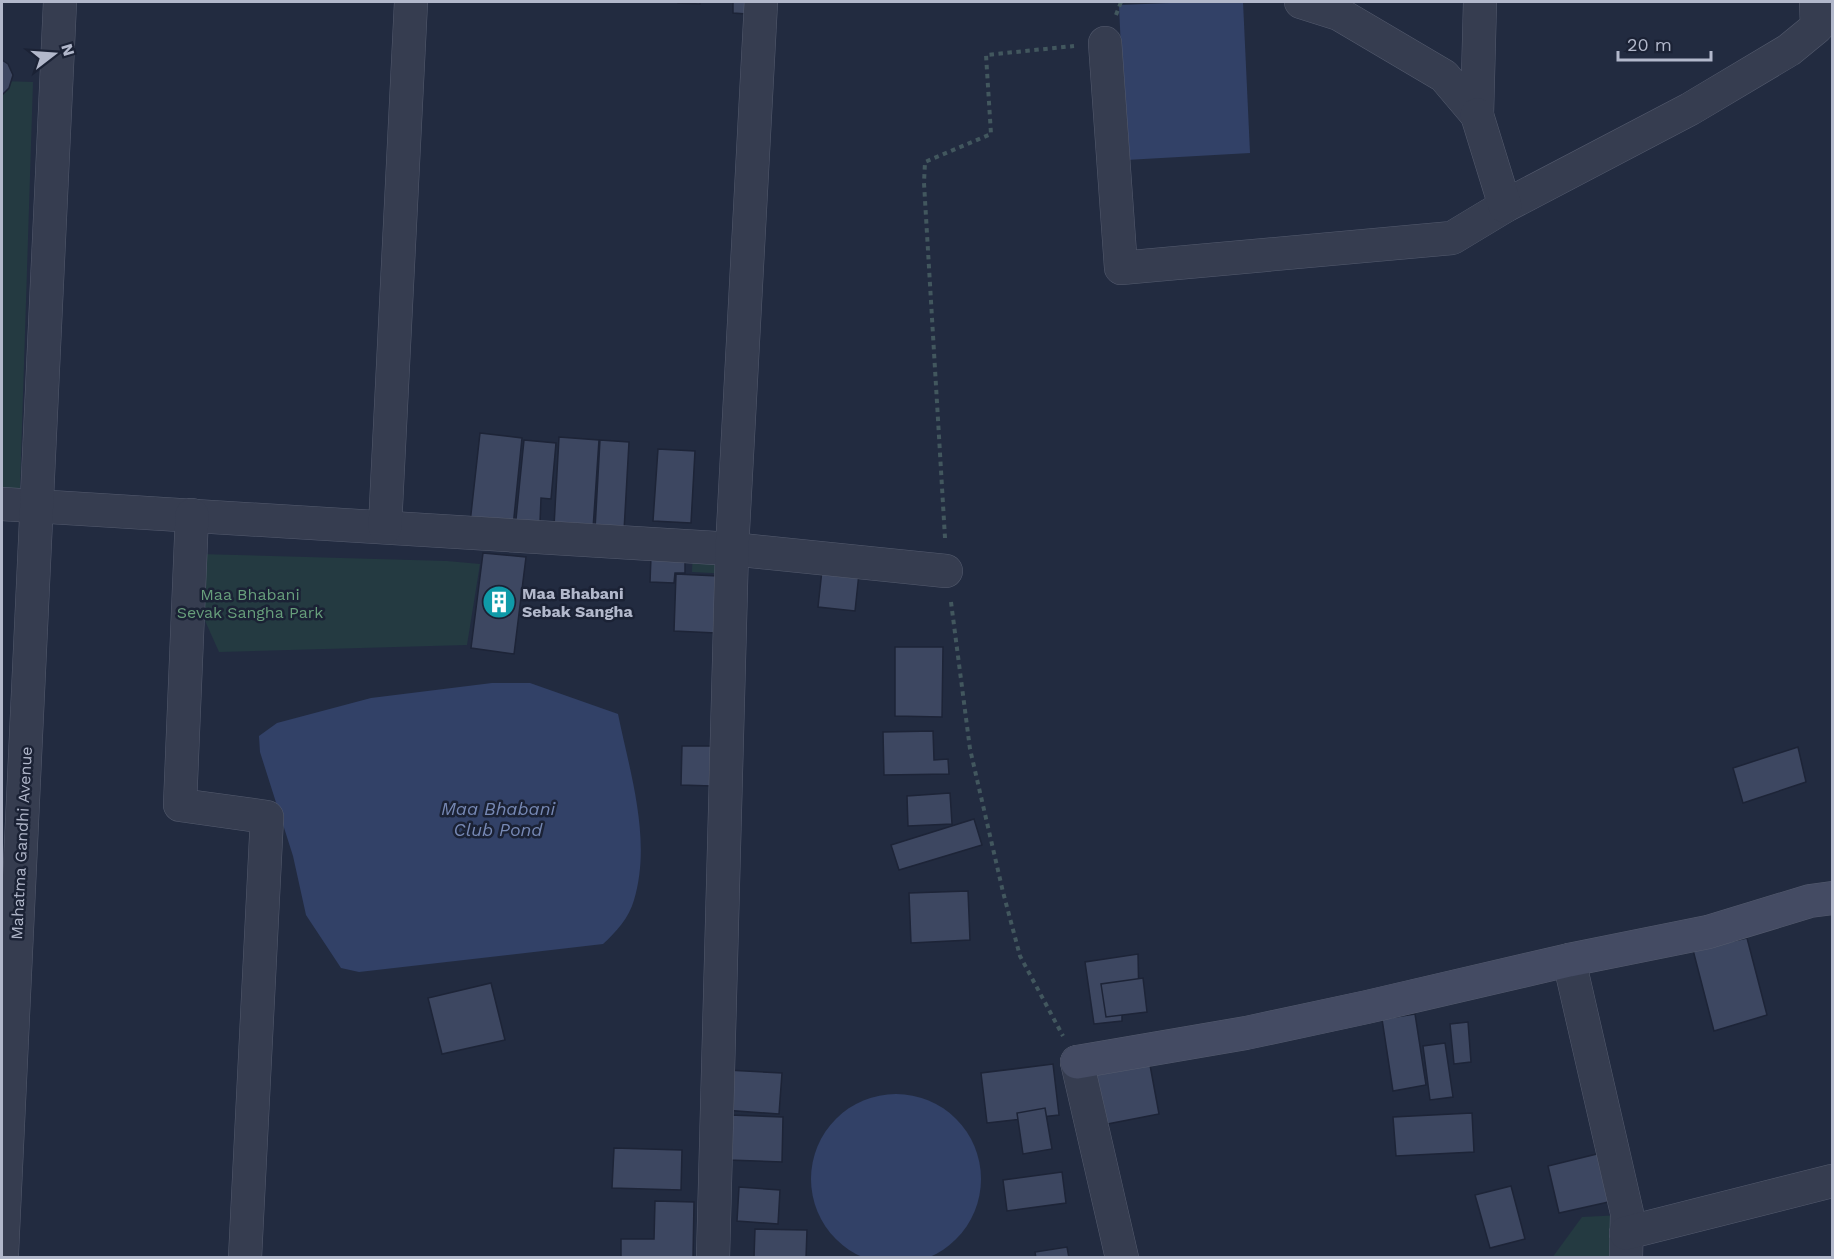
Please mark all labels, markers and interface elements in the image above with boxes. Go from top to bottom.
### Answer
north arrow [24,24,84,84]
scale bar [1618,24,1711,62]
text: 20 m [1627,34,1672,55]
text: N [57,41,79,58]
building icon: Maa Bhabani Sebak Sangha [481,584,517,620]
place label: Maa Bhabani Sebak Sangha [522,584,633,621]
park label: Maa Bhabani Sevak Sangha Park [177,585,323,622]
street label: Mahatma Gandhi Avenue [7,746,36,940]
water label: Maa Bhabani Club Pond [441,798,556,840]

